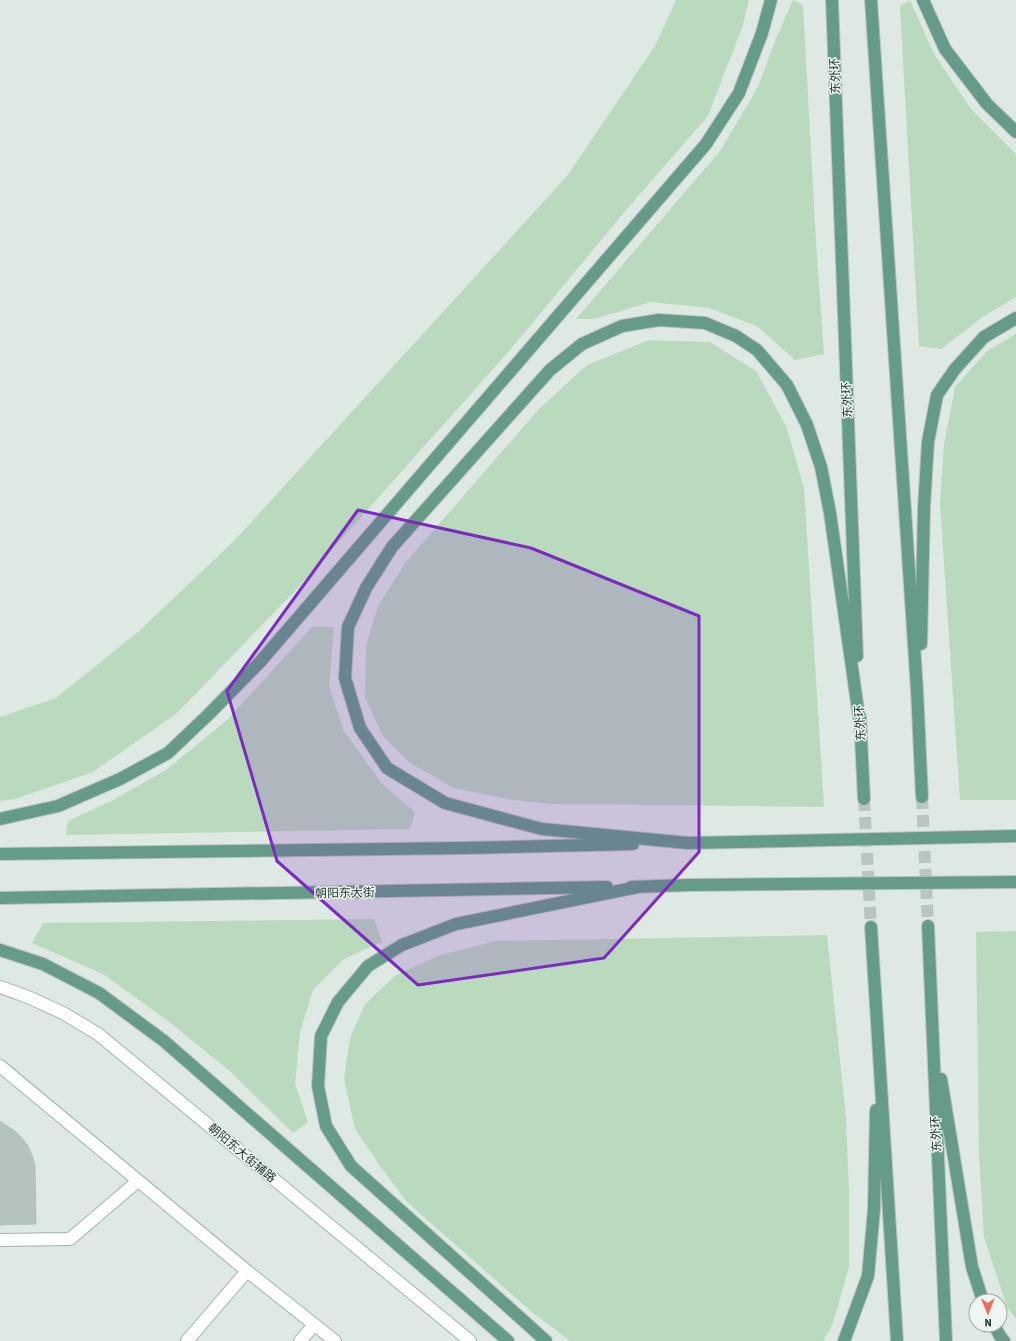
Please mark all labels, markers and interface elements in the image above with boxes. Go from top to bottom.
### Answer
street label: 东外环 [826,58,845,94]
street label: 东外环 [838,382,857,418]
street label: 东外环 [851,705,870,741]
street label: 朝阳东大街 [315,884,375,903]
street label: 东外环 [927,1116,946,1152]
street label: 朝阳东大街辅路 [204,1120,279,1187]
north arrow [968,1293,1008,1333]
text: N [984,1315,992,1330]

